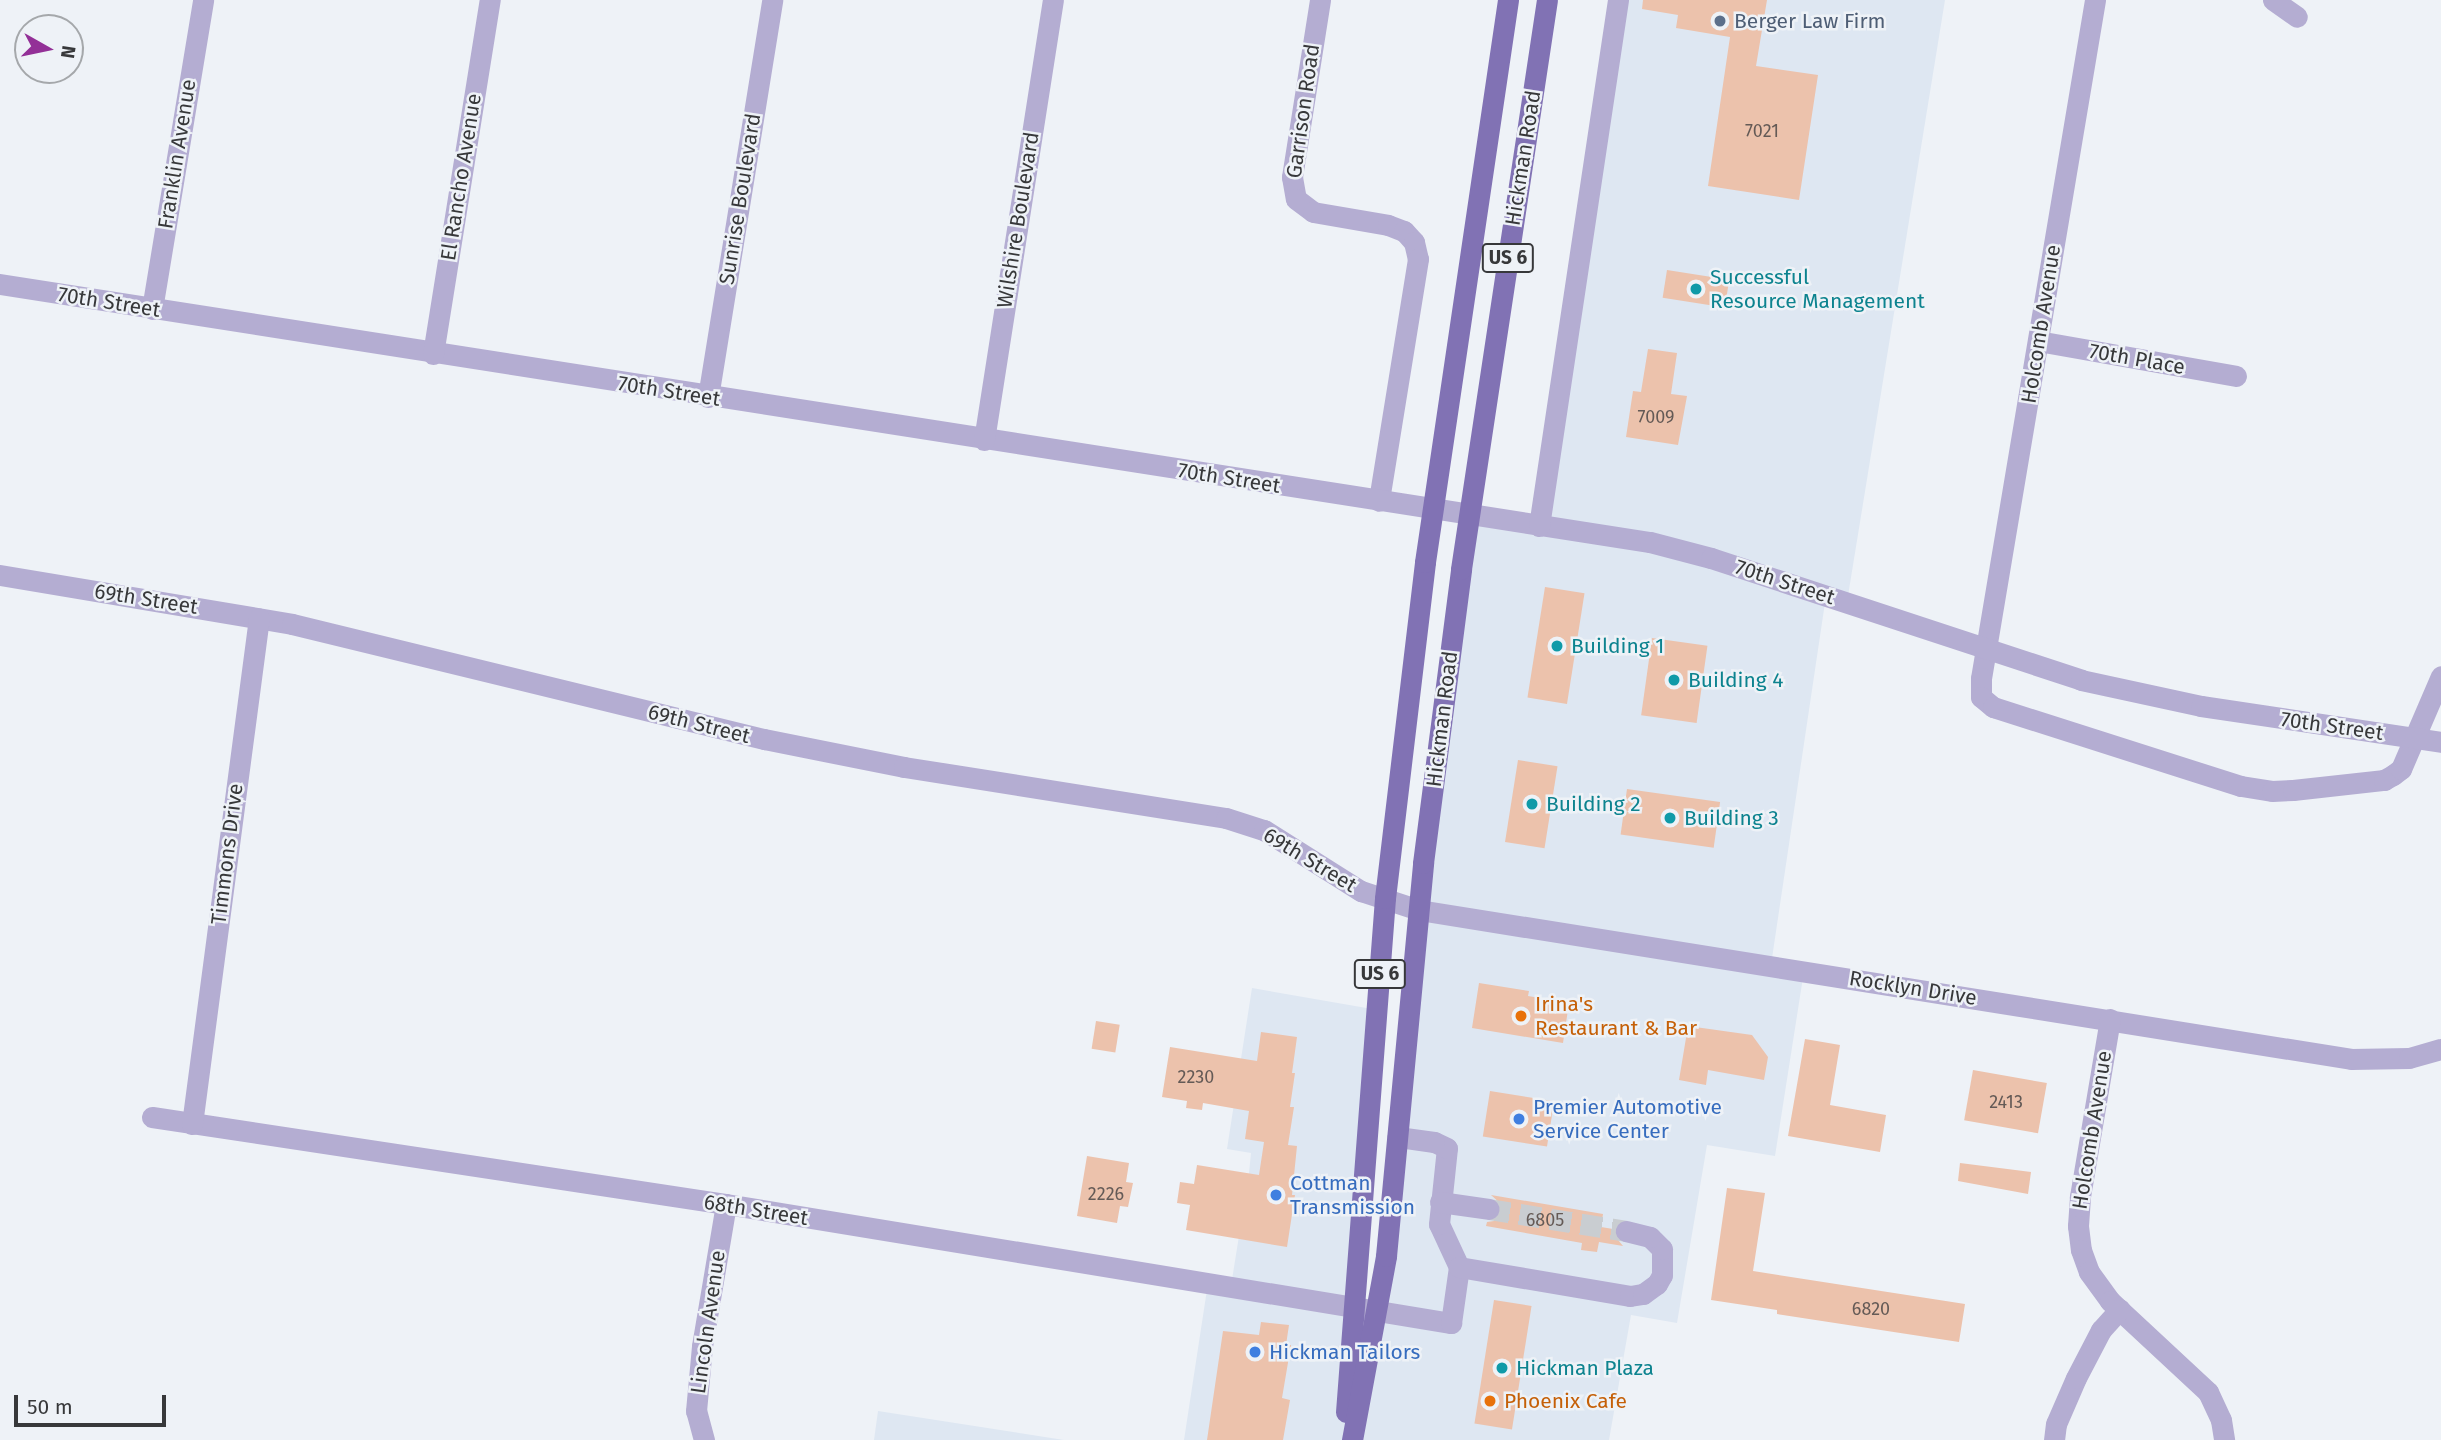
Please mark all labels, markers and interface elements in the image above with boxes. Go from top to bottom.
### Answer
place label: Berger Law Firm [1734,8,1885,34]
marker: Berger Law Firm [1712,13,1728,29]
north arrow [14,14,84,84]
street label: Garrison Road [1281,42,1325,180]
text: N [56,44,81,60]
street label: Franklin Avenue [153,77,201,231]
street label: Hickman Road [1500,89,1546,227]
street label: El Rancho Avenue [435,92,487,262]
street label: Sunrise Boulevard [714,112,766,286]
house number: 7021 [1745,120,1779,142]
street label: Wilshire Boulevard [992,130,1044,310]
road number: US 6 [1482,242,1534,274]
street label: Holcomb Avenue [2016,243,2066,405]
place label: Successful Resource Management [1710,264,1925,314]
street label: 70th Street [56,281,162,323]
marker: Successful Resource Management [1688,281,1704,297]
street label: 70th Place [2087,338,2187,380]
street label: 70th Street [616,370,722,412]
house number: 7009 [1637,406,1675,428]
street label: 70th Street [1176,457,1282,499]
street label: 70th Street [1732,554,1838,610]
street label: 69th Street [93,578,199,620]
place label: Building 1 [1571,633,1664,659]
marker: Building 1 [1549,638,1565,654]
street label: Hickman Road [1421,650,1463,788]
place label: Building 4 [1688,667,1783,693]
marker: Building 4 [1666,672,1682,688]
street label: 69th Street [645,699,753,749]
street label: 70th Street [2279,706,2385,746]
street label: Timmons Drive [206,782,248,926]
place label: Building 2 [1546,791,1641,817]
marker: Building 2 [1524,796,1540,812]
place label: Building 3 [1684,805,1779,831]
marker: Building 3 [1662,810,1678,826]
street label: 69th Street [1259,822,1361,898]
road number: US 6 [1354,958,1406,990]
street label: Rocklyn Drive [1847,965,1979,1011]
place label: Irina's Restaurant & Bar [1535,991,1697,1041]
marker: Irina's Restaurant & Bar [1513,1008,1529,1024]
street label: Holcomb Avenue [2067,1049,2117,1211]
house number: 2230 [1178,1066,1214,1088]
house number: 2413 [1989,1091,2023,1113]
place label: Premier Automotive Service Center [1533,1094,1722,1144]
marker: Premier Automotive Service Center [1511,1111,1527,1127]
place label: Cottman Transmission [1290,1170,1415,1220]
house number: 2226 [1088,1183,1124,1205]
marker: Cottman Transmission [1268,1187,1284,1203]
street label: 68th Street [702,1189,810,1231]
house number: 6805 [1526,1209,1564,1231]
street label: Lincoln Avenue [685,1249,731,1395]
house number: 6820 [1852,1298,1890,1320]
place label: Hickman Tailors [1269,1339,1420,1365]
marker: Hickman Tailors [1247,1344,1263,1360]
place label: Hickman Plaza [1516,1355,1654,1381]
marker: Hickman Plaza [1494,1360,1510,1376]
scale bar [18,1380,170,1424]
place label: Phoenix Cafe [1504,1388,1627,1414]
marker: Phoenix Cafe [1482,1393,1498,1409]
text: 50 m [27,1394,73,1420]

